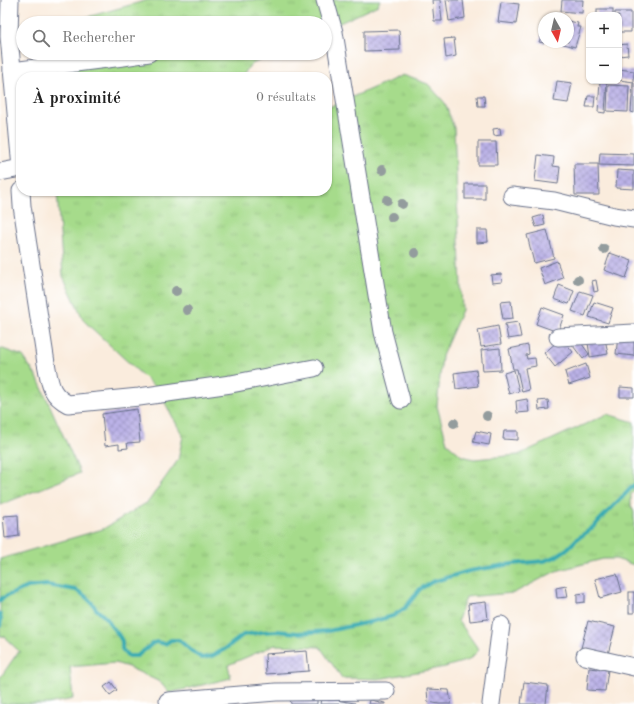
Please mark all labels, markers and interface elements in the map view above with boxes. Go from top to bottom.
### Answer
north arrow [538,12,574,48]
map controls [586,12,622,84]
button: + [586,12,622,48]
search box [16,16,332,60]
icon: search [30,27,52,49]
text: Rechercher [62,31,135,46]
button: − [586,48,622,84]
text: À proximité [32,90,121,107]
text: 0 résultats [256,91,316,104]

